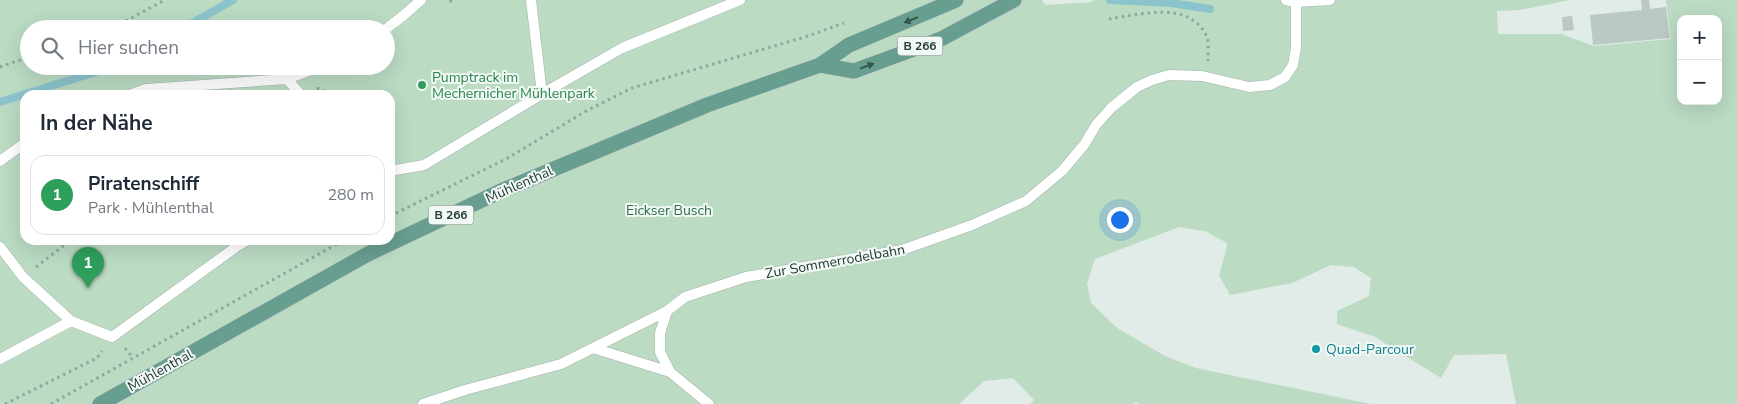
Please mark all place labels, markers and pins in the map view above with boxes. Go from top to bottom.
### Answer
place label: Pumptrack im Mechernicher Mühlenpark [432,68,596,103]
marker: Pumptrack im Mechernicher Mühlenpark [416,79,428,91]
pin: 1 [72,247,104,288]
place label: Quad-Parcour [1326,340,1414,359]
marker: Quad-Parcour [1310,343,1322,355]

